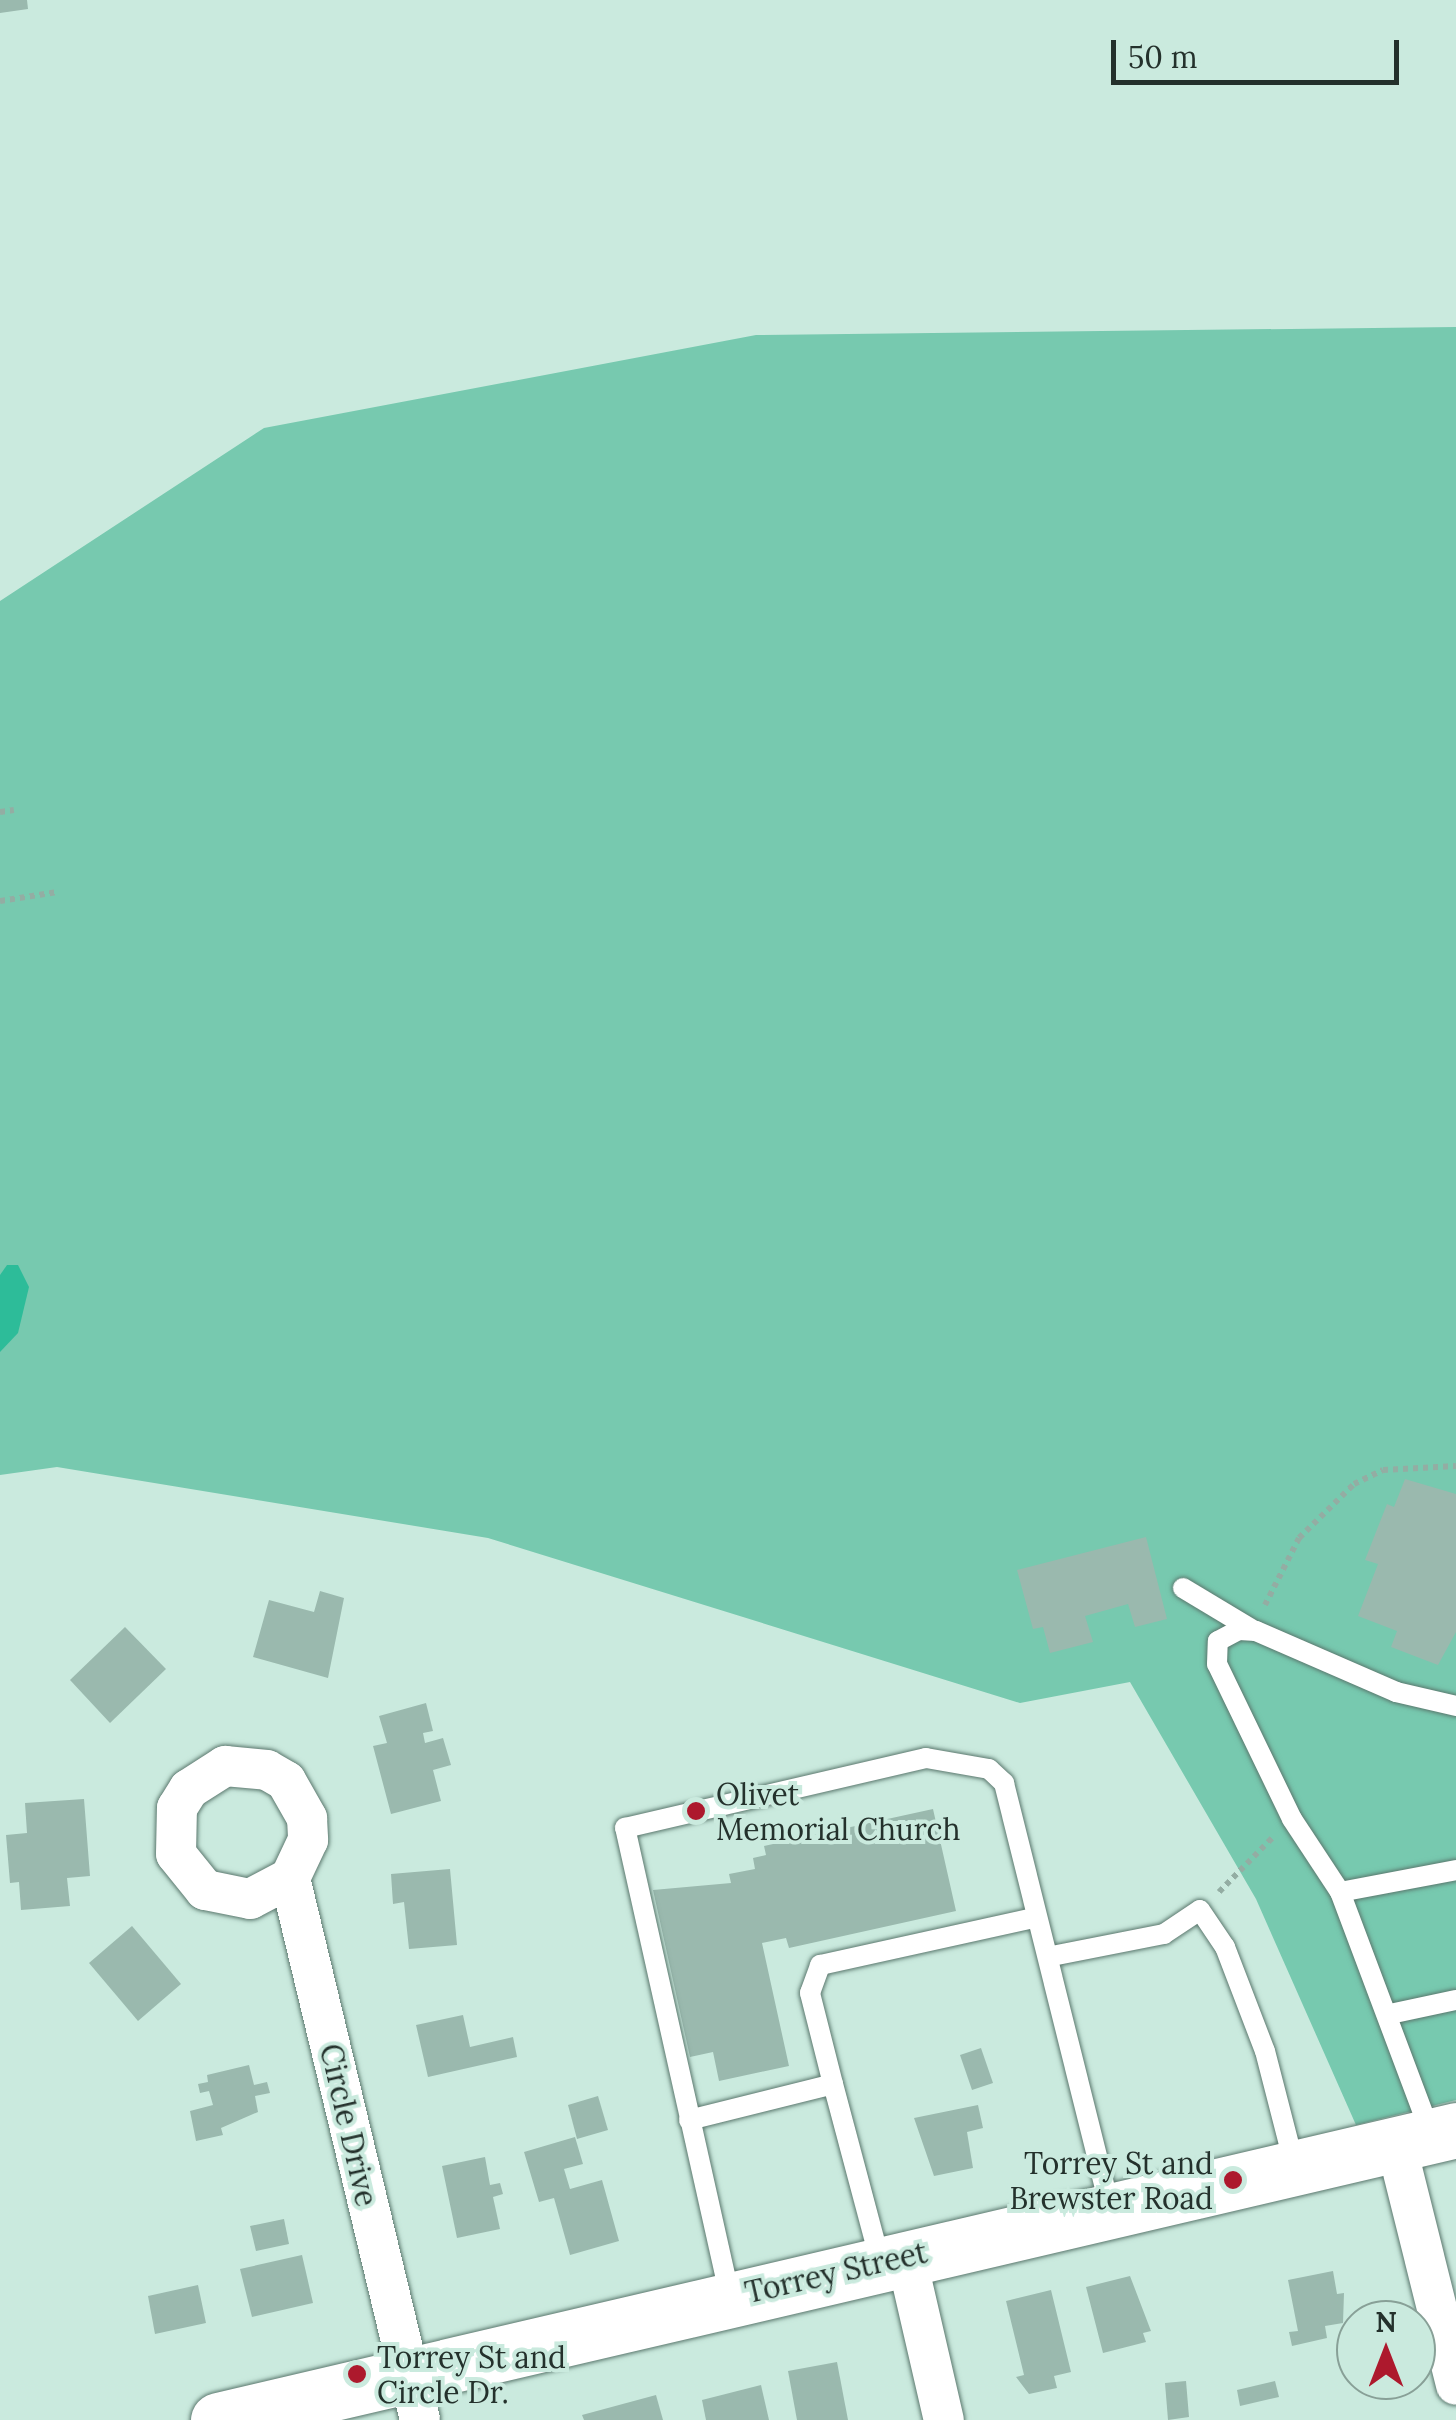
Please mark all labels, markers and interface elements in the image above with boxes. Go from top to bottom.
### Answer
scale bar [1116,20,1404,82]
text: 50 m [1128,38,1198,76]
place label: Olivet Memorial Church [716,1776,960,1846]
marker: Olivet Memorial Church [685,1800,707,1822]
street label: Circle Drive [313,2040,385,2210]
place label: Torrey St and Brewster Road [1009,2145,1213,2216]
marker: Torrey St and Brewster Road [1222,2169,1244,2191]
street label: Torrey Street [741,2234,931,2310]
north arrow [1336,2300,1436,2400]
text: N [1375,2304,1397,2340]
place label: Torrey St and Circle Dr. [377,2339,566,2410]
marker: Torrey St and Circle Dr. [346,2363,368,2385]

